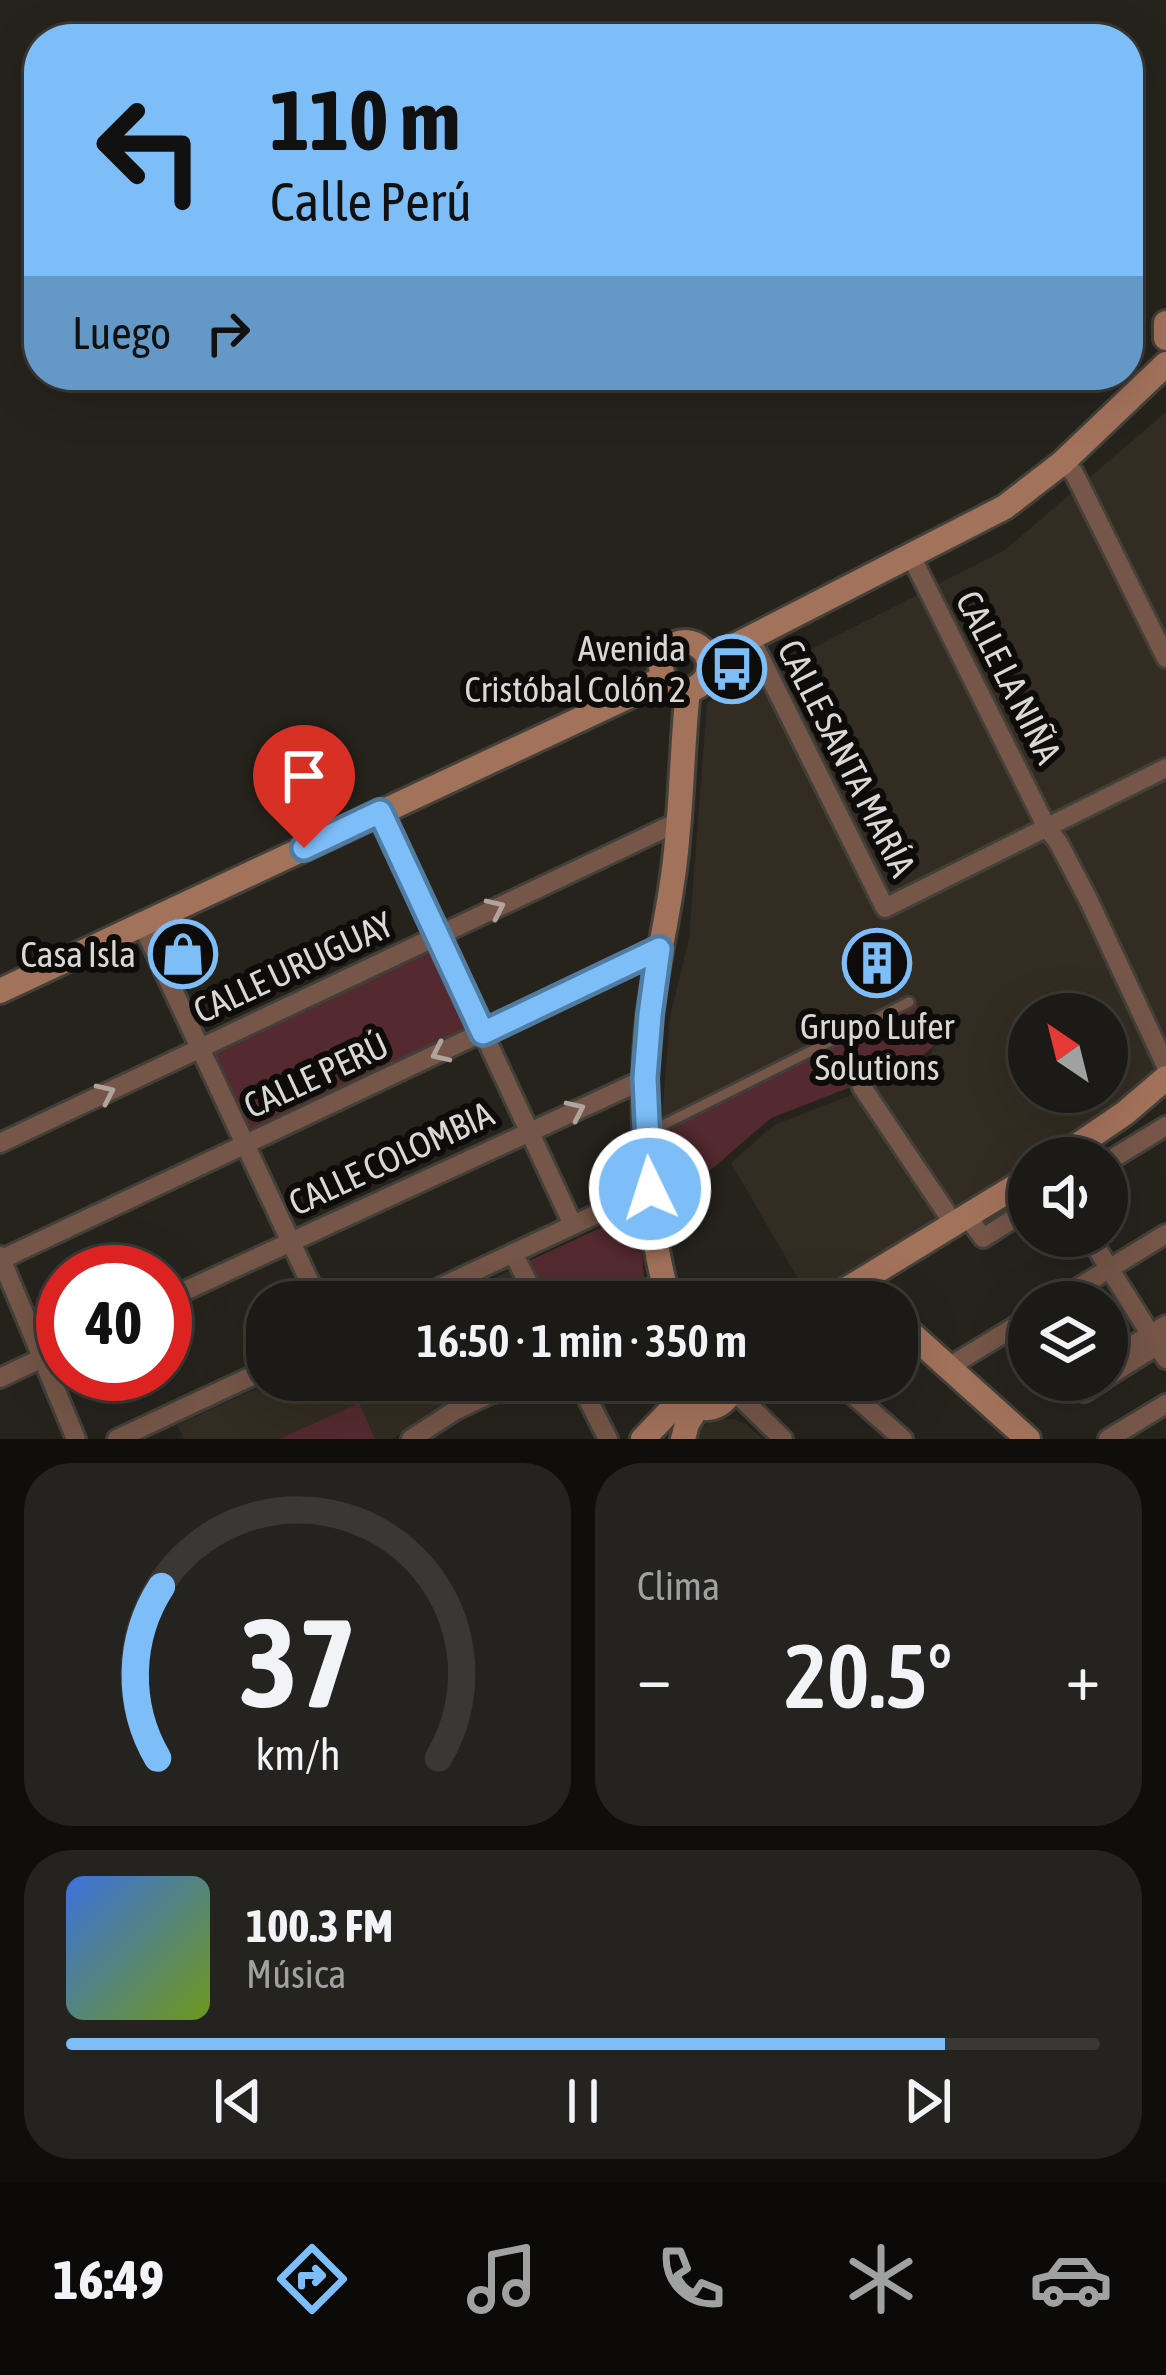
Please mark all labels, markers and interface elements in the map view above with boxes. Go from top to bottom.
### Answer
icon: left [72,72,228,228]
text: 110 m [270,72,460,168]
text: Calle Perú [270,171,472,232]
icon: right [195,300,261,366]
text: Luego [72,307,171,359]
street label: CALLE LA NIÑA [948,584,1070,771]
place label: Avenida Cristóbal Colón 2 [464,627,686,710]
street label: CALLE SANTA MARÍA [769,633,925,883]
bus stop icon: Avenida Cristóbal Colón 2 [697,634,767,704]
pin [253,725,355,848]
icon: arrive [271,743,337,809]
one-way arrow [484,899,505,922]
street label: CALLE URUGUAY [187,903,399,1031]
shop icon: Casa Isla [148,919,218,989]
building icon: Grupo Lufer Solutions [842,928,912,998]
place label: Casa Isla [21,933,136,975]
north arrow [1008,993,1128,1113]
map controls [1008,993,1128,1401]
place label: Grupo Lufer Solutions [800,1005,955,1088]
street label: CALLE PERÚ [237,1023,395,1127]
one-way arrow [431,1039,452,1062]
one-way arrow [94,1084,115,1107]
street label: CALLE COLOMBIA [282,1092,500,1224]
one-way arrow [564,1101,585,1124]
position arrow [587,1126,713,1252]
button: sound [1008,1137,1128,1257]
speed limit sign: 40 [36,1245,192,1401]
button: layers [1008,1281,1128,1401]
text: 16:50 · 1 min · 350 m [417,1315,747,1367]
text: Clima [637,1564,720,1608]
text: 37 [239,1590,356,1733]
text: 20.5° [785,1624,952,1727]
text: − [637,1638,671,1714]
text: + [1066,1638,1100,1714]
text: km/h [255,1729,340,1778]
text: 100.3 FM [246,1900,393,1952]
text: Música [246,1952,346,1996]
icon: previous [205,2068,271,2134]
icon: pause [550,2068,616,2134]
icon: next [895,2068,961,2134]
icon: directions [270,2237,354,2321]
icon: music [460,2237,544,2321]
icon: phone [649,2237,733,2321]
icon: climate [839,2237,923,2321]
icon: car [1029,2237,1113,2321]
text: 16:49 [53,2249,164,2310]

